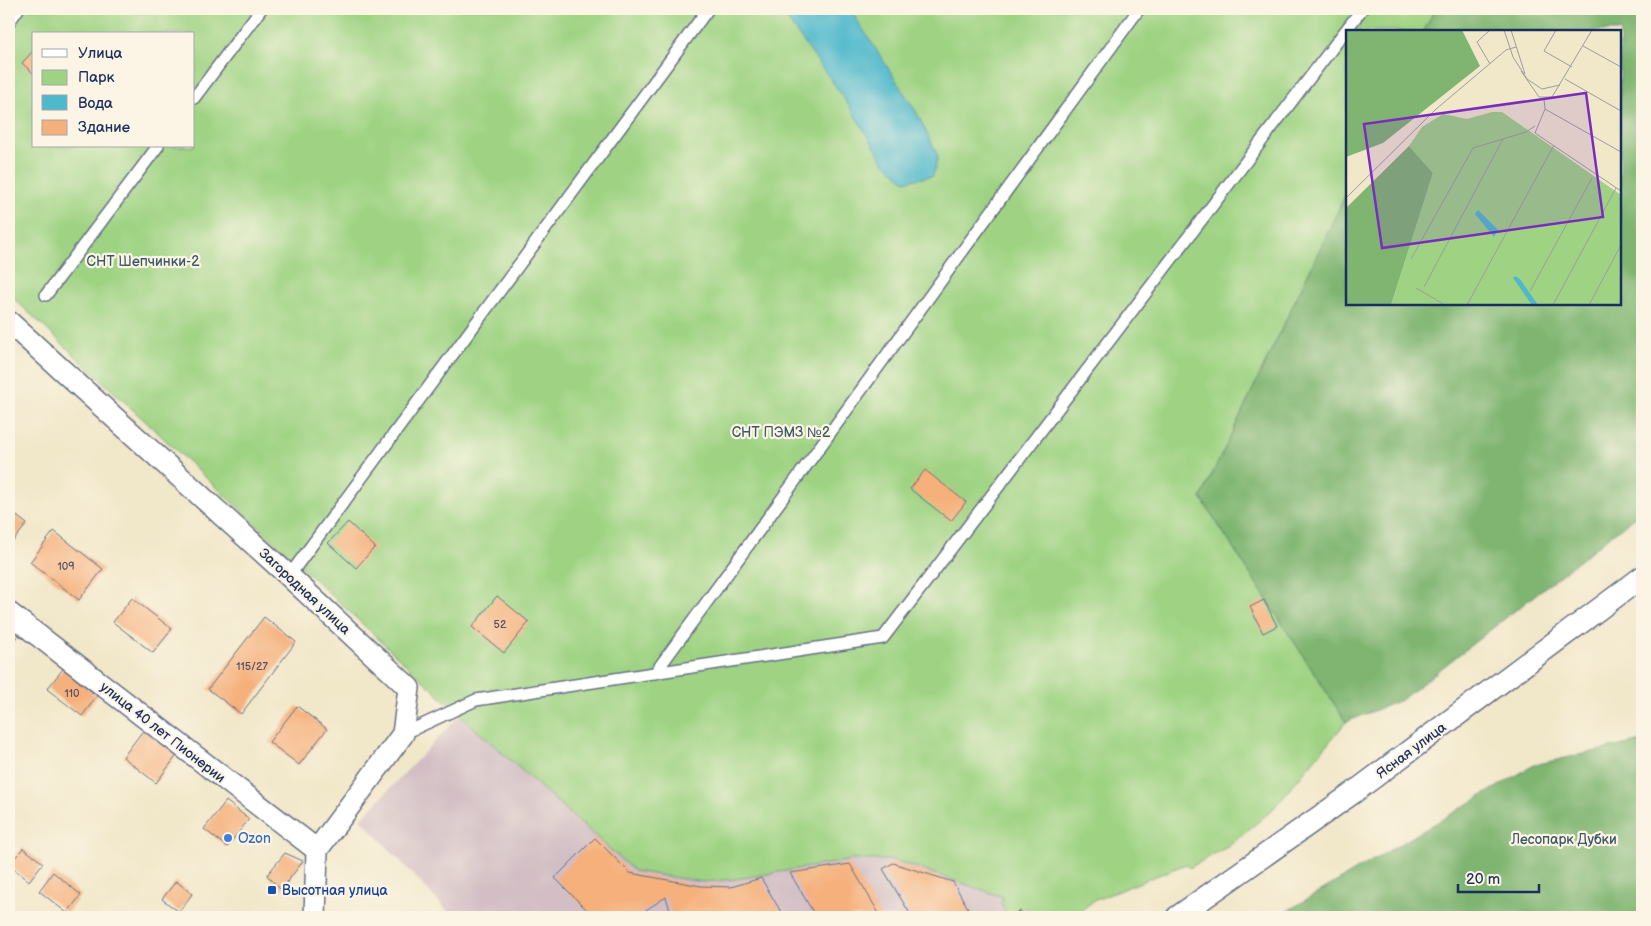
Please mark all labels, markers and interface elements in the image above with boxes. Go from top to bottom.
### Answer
inset map [1346,30,1621,305]
legend [32,32,195,148]
text: Улица [78,44,123,63]
text: Парк [78,68,115,87]
text: Вода [78,94,113,113]
text: Здание [78,118,130,137]
park label: СНТ Шепчинки-2 [87,253,200,270]
park label: СНТ ПЭМЗ №2 [732,424,831,441]
street label: Загородная улица [255,545,354,639]
house number: 109 [57,560,75,573]
house number: 52 [494,618,507,631]
house number: 115/27 [236,660,268,673]
street label: улица 40 лет Пионерии [97,678,229,786]
house number: 110 [65,687,80,700]
street label: Ясная улица [1373,718,1450,782]
place label: Ozon [238,830,271,847]
park label: Лесопарк Дубки [1510,831,1617,848]
marker: Ozon [222,832,234,844]
scale bar [1458,861,1540,893]
text: 20 m [1466,870,1500,889]
place label: Высотная улица [282,882,389,899]
marker: Высотная улица [266,884,278,896]

